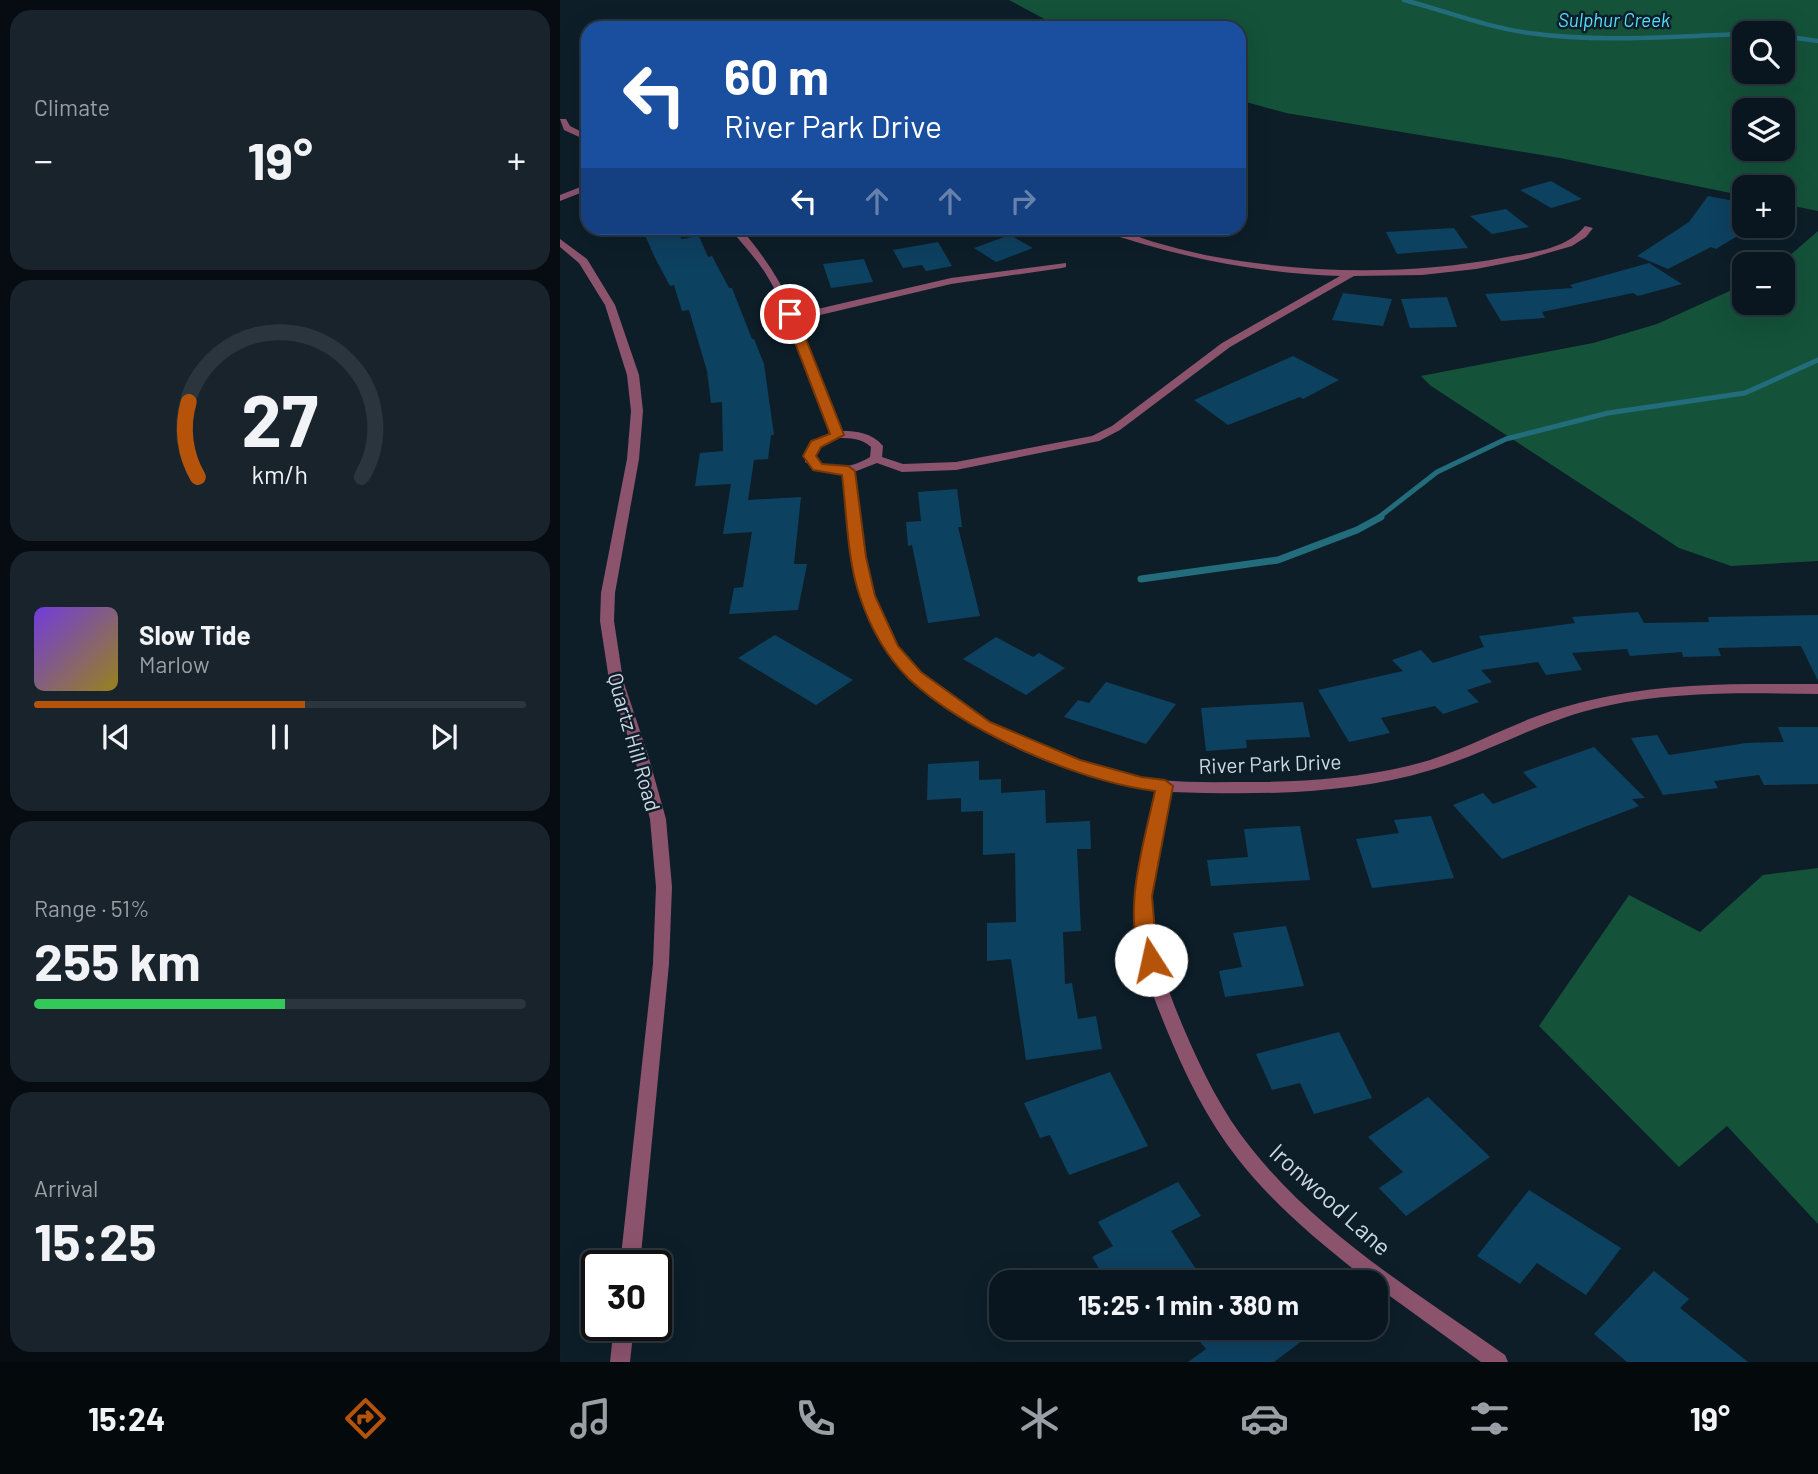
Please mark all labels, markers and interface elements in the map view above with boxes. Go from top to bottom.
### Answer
water label: Sulphur Creek [1558,8,1671,31]
map controls [1732,21,1795,315]
button: search [1732,21,1795,84]
text: 60 m [724,46,829,105]
icon: left [609,49,700,140]
text: Climate [34,93,110,121]
button: layers [1732,98,1795,161]
text: River Park Drive [724,106,942,144]
text: 19° [247,128,313,190]
text: − [34,136,53,182]
text: + [507,136,526,182]
button: + [1732,175,1795,238]
icon: left [785,182,823,220]
icon: ahead [858,182,896,220]
icon: ahead [931,182,969,220]
icon: right [1004,182,1042,220]
button: − [1732,252,1795,315]
pin [760,284,820,344]
icon: arrive [771,295,809,333]
text: 27 [242,374,318,462]
text: km/h [252,458,308,488]
text: Slow Tide [139,619,251,650]
text: Marlow [139,650,210,678]
street label: Quartz Hill Road [603,670,667,814]
icon: previous [97,718,135,756]
icon: pause [261,718,299,756]
icon: next [425,718,463,756]
street label: River Park Drive [1198,748,1342,778]
text: Range · 51% [34,894,150,922]
position arrow [1114,923,1188,997]
text: 255 km [34,929,201,991]
street label: Ironwood Lane [1264,1137,1398,1261]
text: Arrival [34,1174,98,1202]
text: 15:25 [34,1209,157,1271]
speed limit sign: 30 [581,1250,672,1341]
text: 15:25 · 1 min · 380 m [1078,1289,1299,1320]
icon: directions [341,1394,390,1443]
icon: music [566,1394,615,1443]
icon: phone [791,1394,840,1443]
icon: climate [1015,1394,1064,1443]
icon: car [1240,1394,1289,1443]
icon: filters [1465,1394,1514,1443]
text: 15:24 [88,1399,165,1437]
text: 19° [1690,1399,1730,1437]

